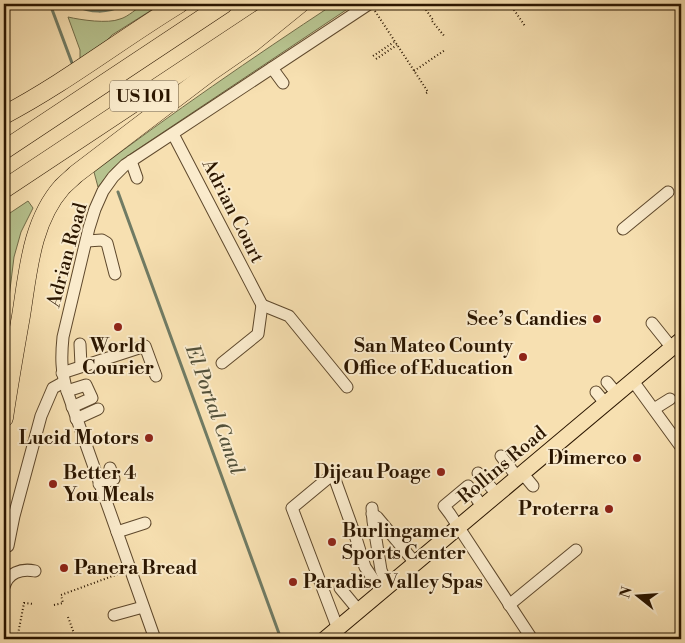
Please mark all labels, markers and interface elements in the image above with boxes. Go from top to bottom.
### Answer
road number: US 101 [110,80,178,112]
street label: Adrian Court [196,154,270,267]
street label: Adrian Road [41,200,93,311]
place label: See’s Candies [467,307,587,331]
marker: See’s Candies [591,313,603,325]
marker: World Courier [112,321,124,333]
place label: World Courier [82,334,154,380]
place label: San Mateo County Office of Education [343,334,513,380]
water label: El Portal Canal [179,341,249,479]
marker: San Mateo County Office of Education [517,351,529,363]
street label: Rollins Road [453,421,552,509]
place label: Lucid Motors [19,426,139,450]
marker: Lucid Motors [143,432,155,444]
place label: Dimerco [548,446,627,470]
marker: Dimerco [631,452,643,464]
place label: Dijeau Poage [314,460,431,484]
place label: Better 4 You Meals [63,461,154,507]
marker: Dijeau Poage [435,466,447,478]
marker: Better 4 You Meals [47,478,59,490]
place label: Proterra [518,497,600,521]
marker: Proterra [603,503,615,515]
place label: Burlingamer Sports Center [342,519,466,565]
marker: Burlingamer Sports Center [326,536,338,548]
place label: Panera Bread [74,556,198,580]
marker: Panera Bread [58,562,70,574]
place label: Paradise Valley Spas [303,570,483,594]
north arrow [612,570,662,620]
marker: Paradise Valley Spas [287,576,299,588]
text: N [616,585,637,600]

